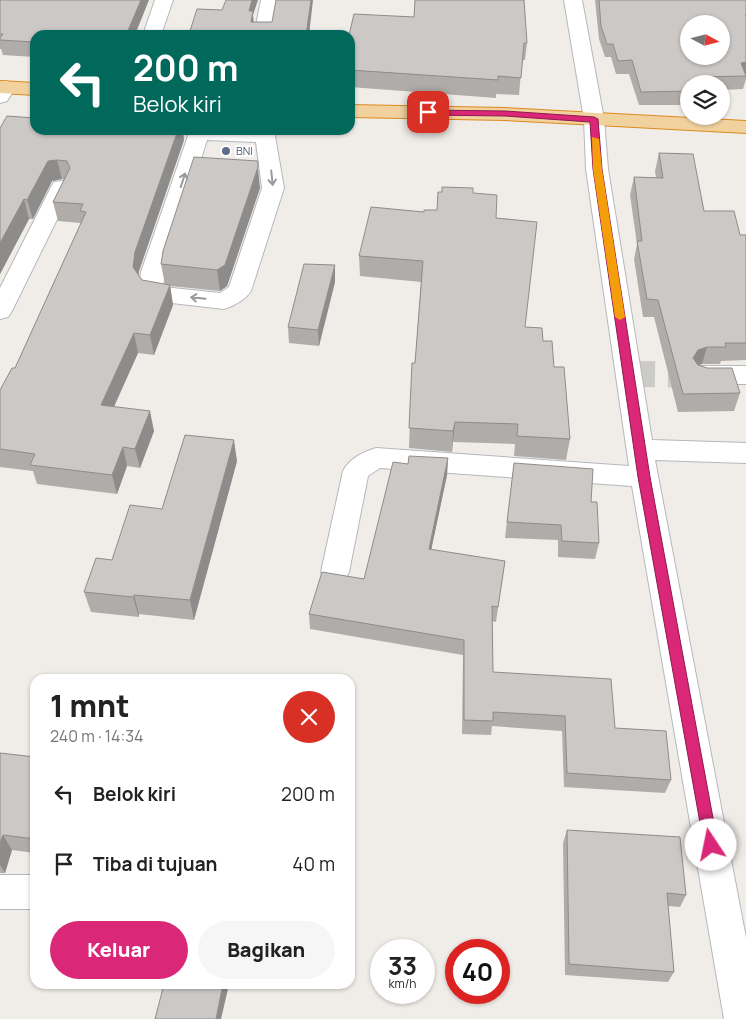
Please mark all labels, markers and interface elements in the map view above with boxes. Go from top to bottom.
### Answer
north arrow [680,15,730,65]
map controls [680,15,730,125]
text: 200 m [133,44,238,92]
icon: left [50,50,115,115]
button: layers [680,75,730,125]
text: Belok kiri [133,89,222,119]
pin [407,91,449,133]
icon: arrive [414,98,442,126]
place label: BNI [236,143,253,158]
marker: BNI [220,145,232,157]
one-way arrow [267,170,277,186]
one-way arrow [179,173,189,189]
one-way arrow [190,293,206,303]
text: 1 mnt [50,685,130,726]
button: close [283,691,335,743]
text: 240 m · 14:34 [50,725,144,747]
icon: left [50,780,78,808]
text: Belok kiri [93,781,176,807]
text: 200 m [281,781,335,807]
position arrow [684,818,736,870]
icon: arrive [50,850,78,878]
text: Tiba di tujuan [93,851,217,877]
text: 40 m [292,851,335,877]
button: Keluar [50,921,188,979]
button: Bagikan [198,921,335,979]
speed limit sign: 40 [445,939,510,1004]
text: 33 [388,948,417,983]
text: km/h [389,975,416,992]

